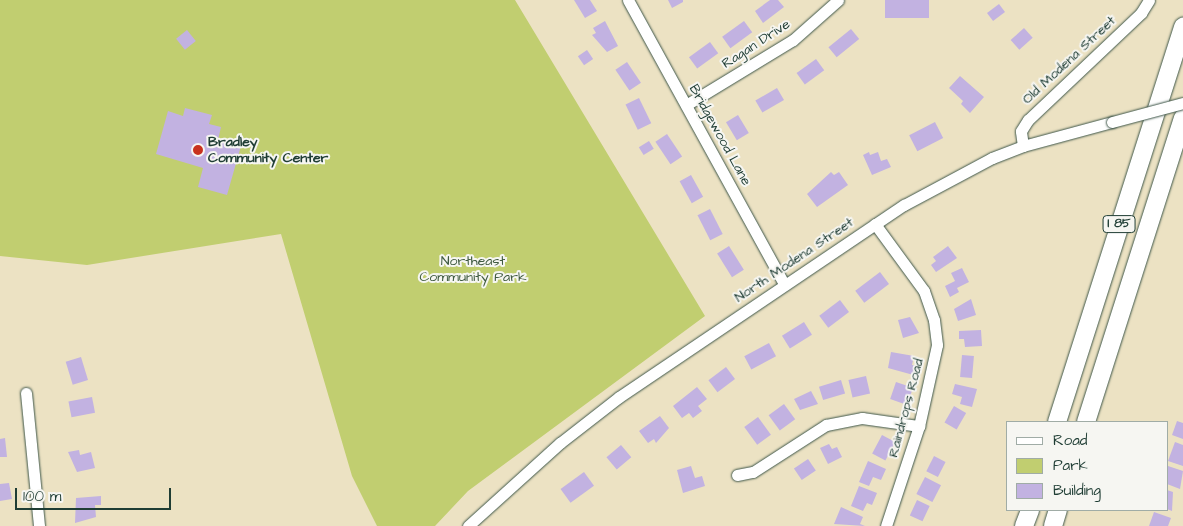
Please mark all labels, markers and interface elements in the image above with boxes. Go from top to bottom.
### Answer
street label: Old Modena Street [1019,12,1119,108]
street label: Ragan Drive [719,16,793,72]
street label: Bridgewood Lane [685,82,755,188]
place label: Bradley Community Center [208,134,328,166]
marker: Bradley Community Center [192,144,204,156]
street label: North Modena Street [731,214,857,306]
road number: I 85 [1102,214,1136,233]
park label: Northeast Community Park [419,253,527,286]
street label: Raindrops Road [885,357,927,459]
legend [1006,421,1168,511]
text: Road [1053,430,1087,451]
text: Park [1053,455,1088,476]
scale bar [18,478,174,510]
text: Building [1053,480,1101,501]
text: 100 m [23,486,62,507]

